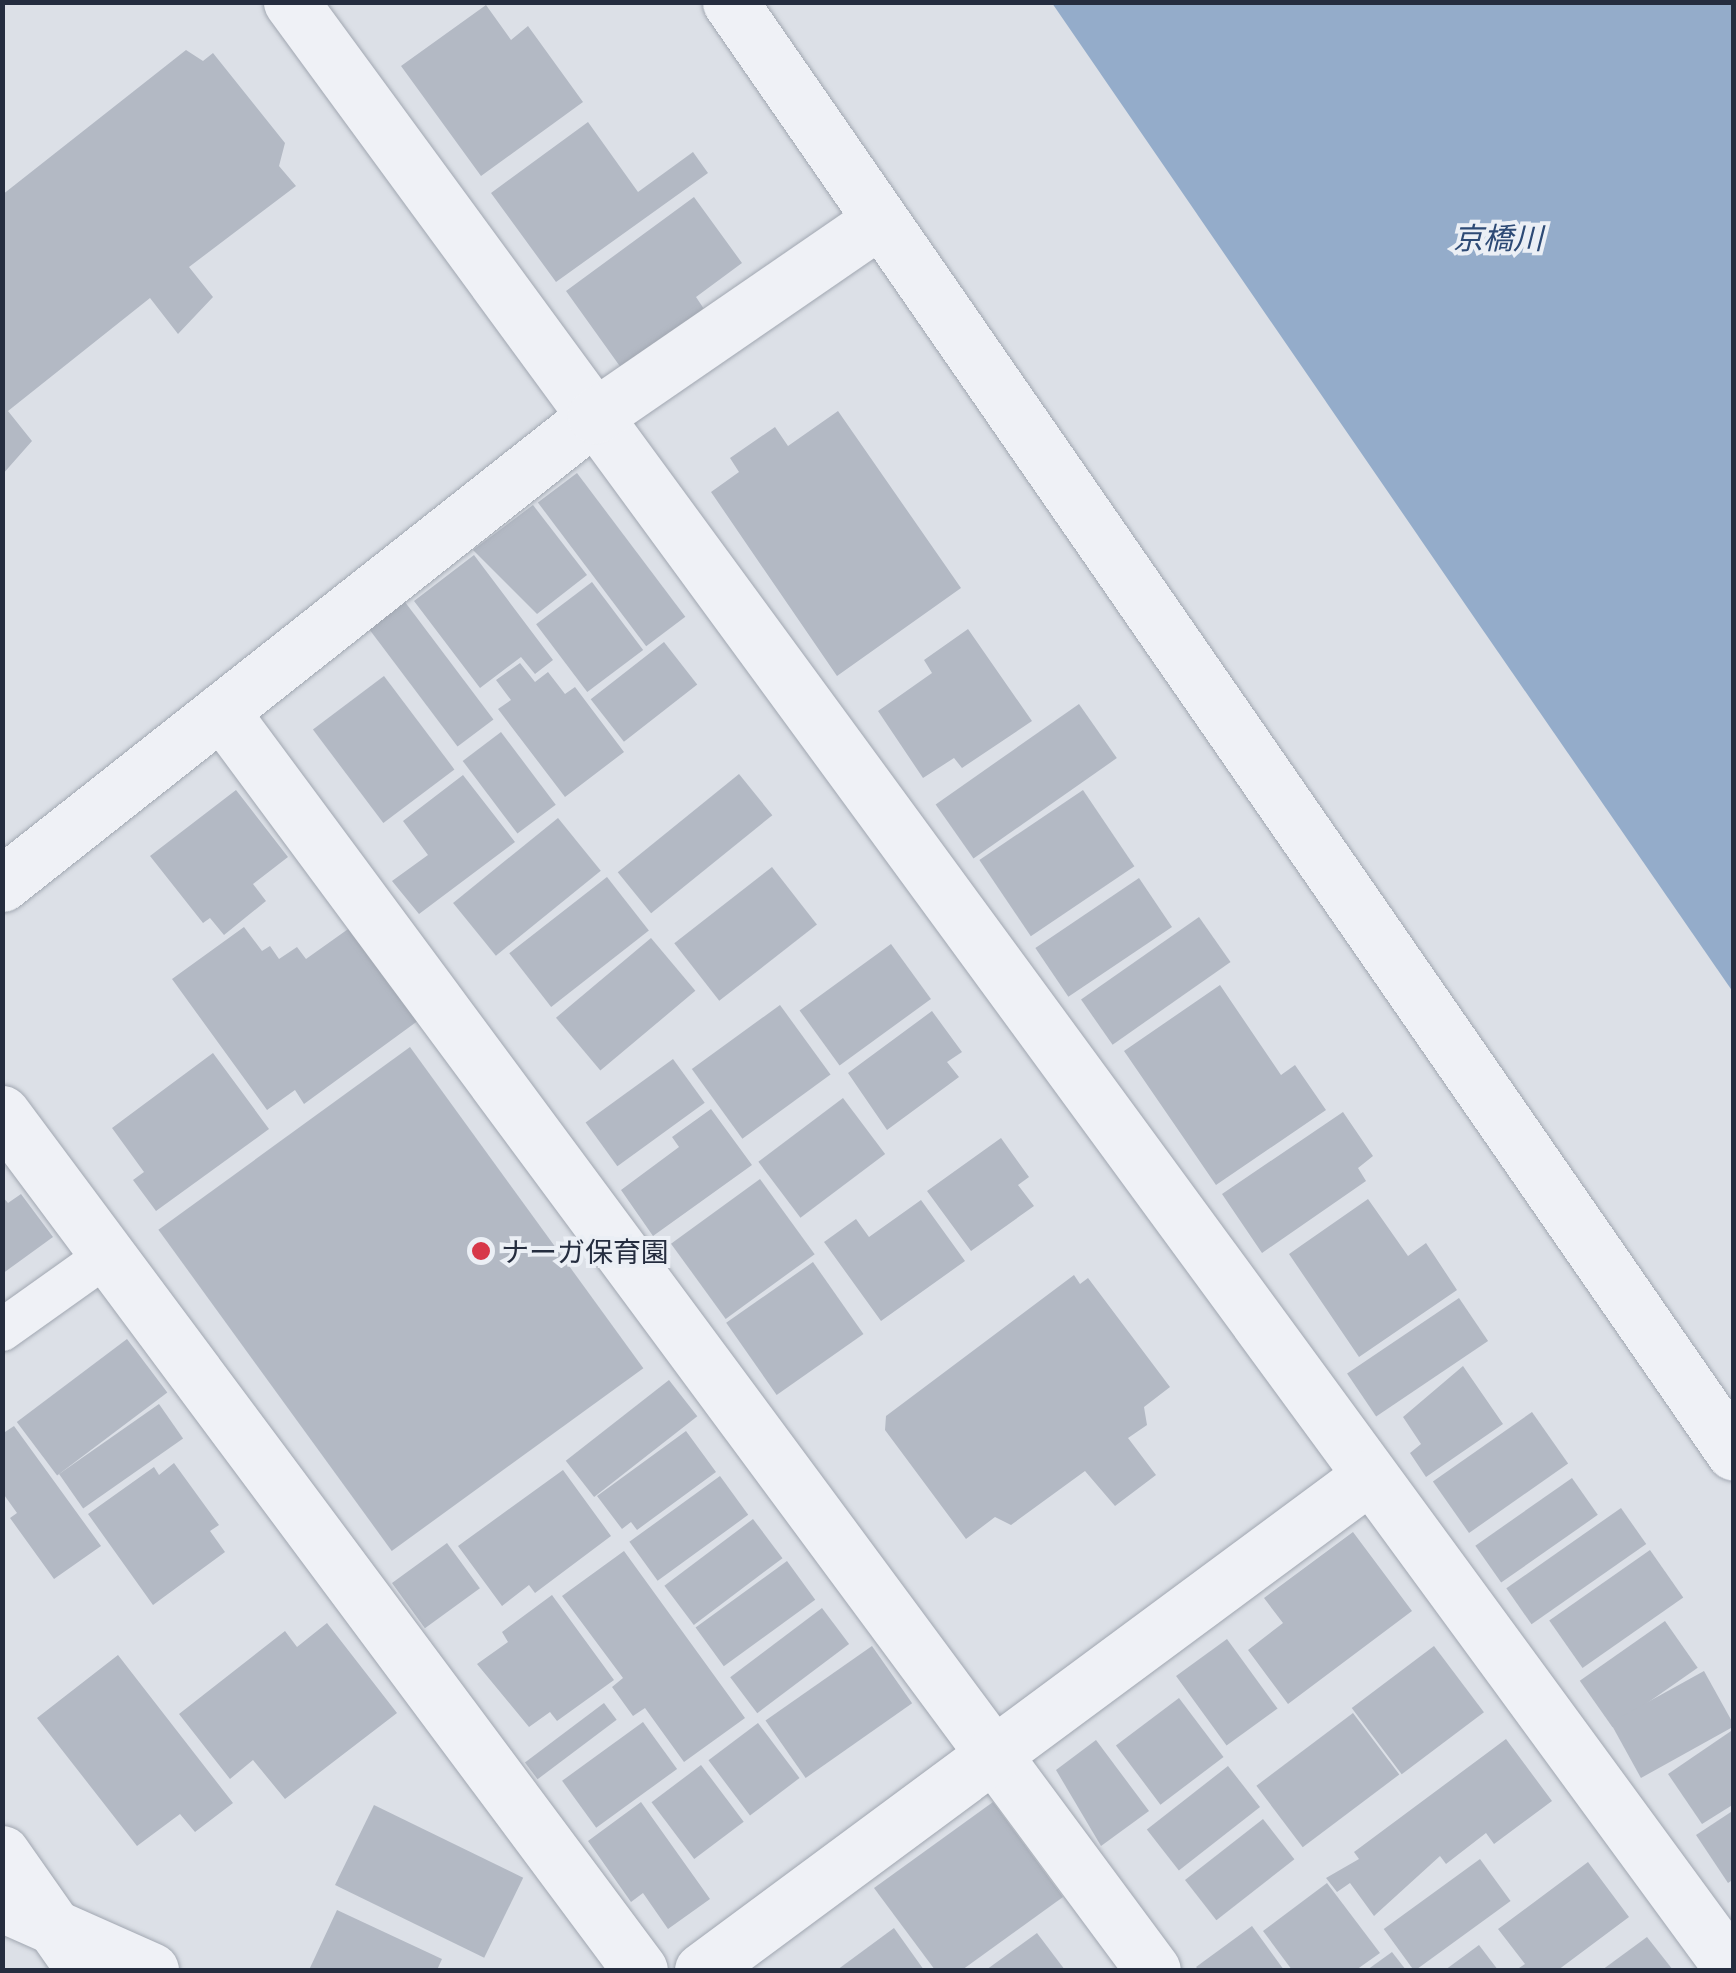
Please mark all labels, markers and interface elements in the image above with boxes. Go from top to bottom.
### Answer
water label: 京橋川 [1453,219,1543,255]
place label: ナーガ保育園 [501,1234,669,1268]
marker: ナーガ保育園 [470,1240,492,1262]

